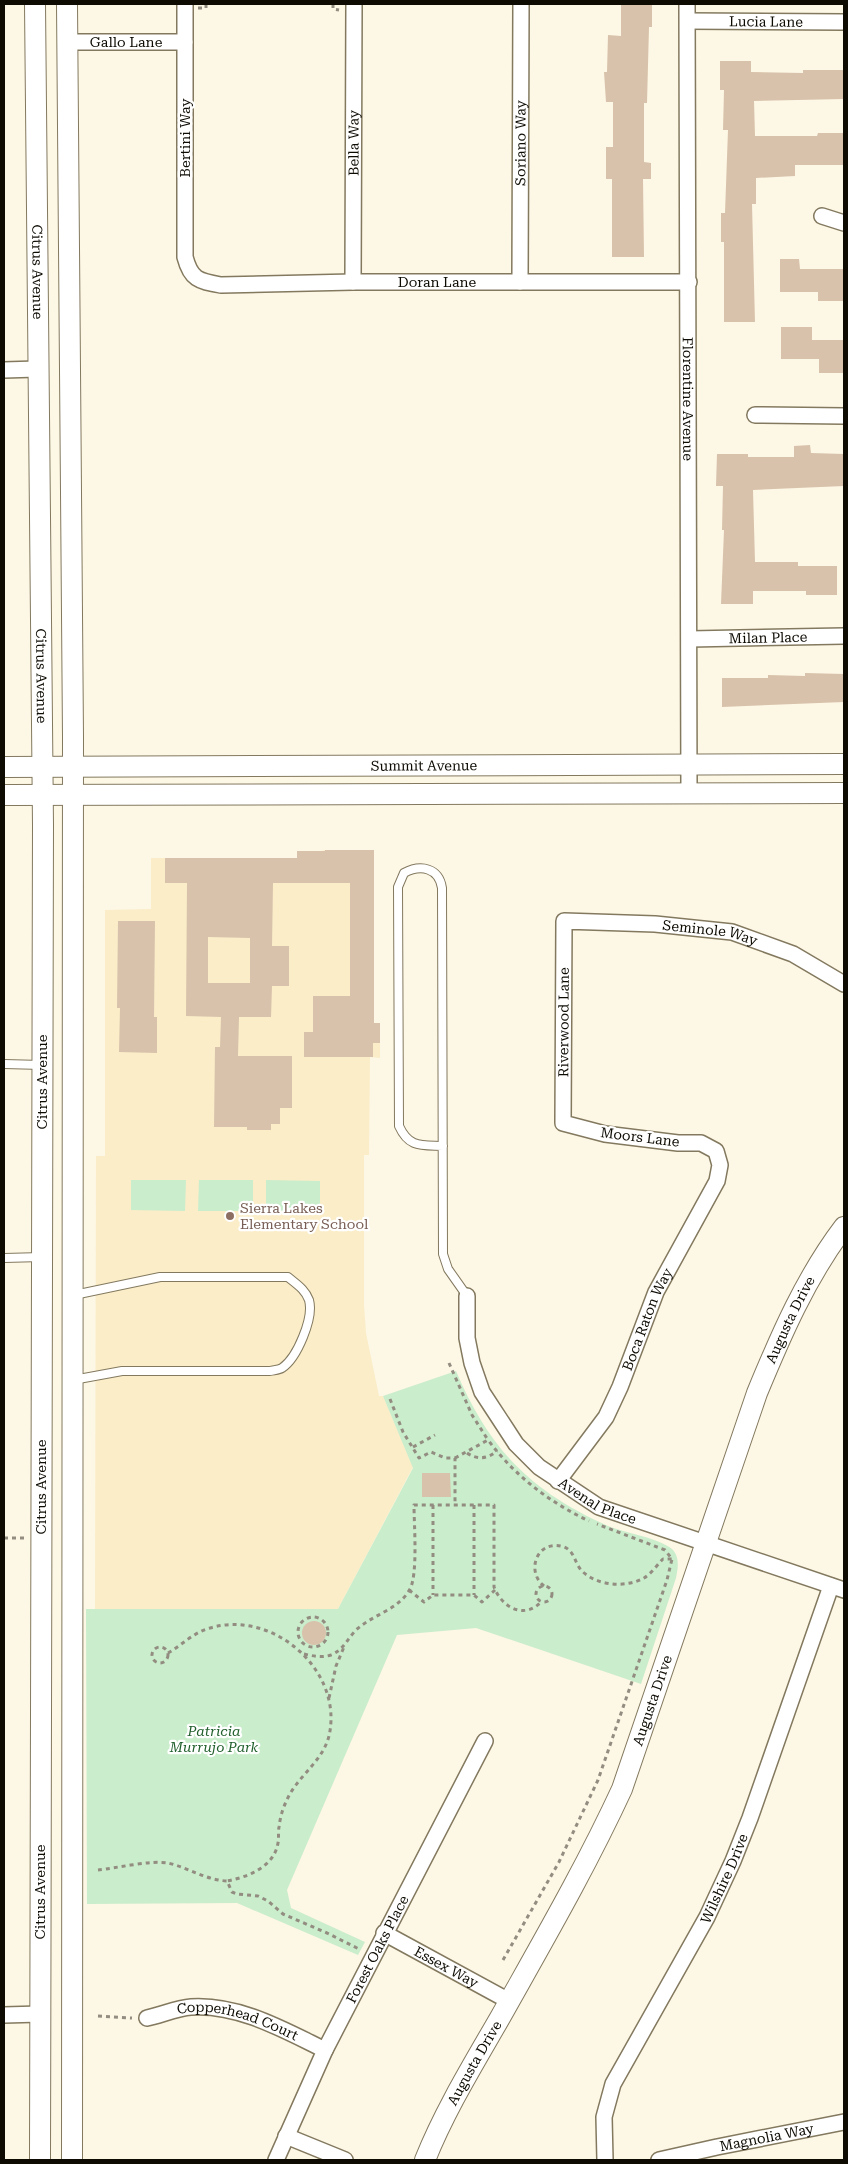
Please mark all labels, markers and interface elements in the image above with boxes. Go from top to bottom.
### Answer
street label: Lucia Lane [729,13,803,30]
street label: Gallo Lane [90,34,163,50]
street label: Bertini Way [177,98,193,177]
street label: Soriano Way [512,99,529,186]
street label: Bella Way [345,109,362,176]
street label: Citrus Avenue [29,224,46,320]
street label: Doran Lane [398,274,477,290]
street label: Florentine Avenue [680,337,696,461]
street label: Citrus Avenue [33,628,50,724]
street label: Milan Place [729,629,808,646]
street label: Summit Avenue [371,757,478,774]
street label: Seminole Way [662,917,760,949]
street label: Riverwood Lane [555,967,572,1077]
street label: Citrus Avenue [34,1034,50,1129]
street label: Moors Lane [600,1124,681,1150]
place label: Sierra Lakes Elementary School [240,1200,369,1232]
marker: Sierra Lakes Elementary School [224,1210,236,1222]
street label: Boca Raton Way [619,1265,676,1373]
street label: Augusta Drive [762,1273,818,1366]
street label: Citrus Avenue [33,1439,49,1534]
street label: Avenal Place [556,1474,639,1527]
street label: Augusta Drive [629,1653,675,1748]
park label: Patricia Murrujo Park [169,1723,259,1755]
street label: Wilshire Drive [697,1831,751,1926]
street label: Citrus Avenue [32,1844,48,1939]
street label: Forest Oaks Place [343,1892,412,2006]
street label: Essex Way [412,1943,482,1991]
street label: Copperhead Court [175,1999,301,2043]
street label: Augusta Drive [444,2017,505,2108]
street label: Magnolia Way [718,2120,816,2154]

